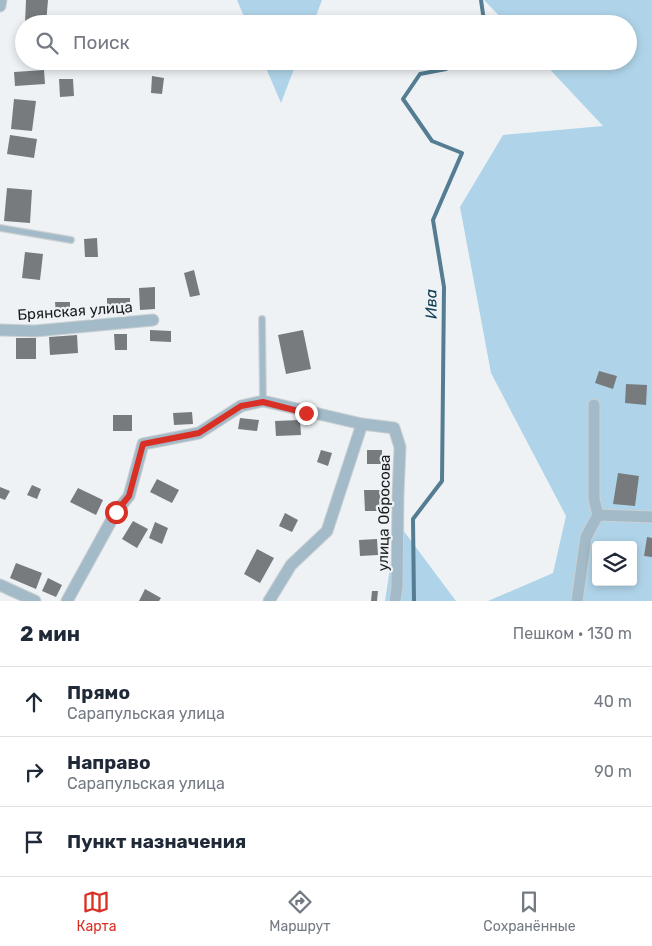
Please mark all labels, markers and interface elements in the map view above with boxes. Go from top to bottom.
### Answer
search box [15,15,637,70]
icon: search [33,29,61,57]
text: Поиск [73,31,130,54]
water label: Ива [421,289,441,319]
street label: Брянская улица [17,298,133,324]
route end [295,402,318,425]
street label: улица Обросова [374,454,394,572]
route start [105,501,128,524]
map controls [592,541,637,586]
button: layers [592,541,637,586]
text: 2 мин [20,621,80,646]
text: Пешком · 130 m [513,624,632,643]
text: Прямо [67,681,130,704]
icon: ahead [20,688,48,716]
text: 40 m [594,692,632,711]
text: Сарапульская улица [67,704,225,723]
text: Направо [67,751,151,774]
icon: right [20,758,48,786]
text: 90 m [594,762,632,781]
text: Сарапульская улица [67,774,225,793]
icon: arrive [20,828,48,856]
text: Пункт назначения [67,830,246,853]
tab: Карта [76,888,116,935]
tab: Маршрут [269,888,330,935]
tab: Сохранённые [483,888,576,935]

